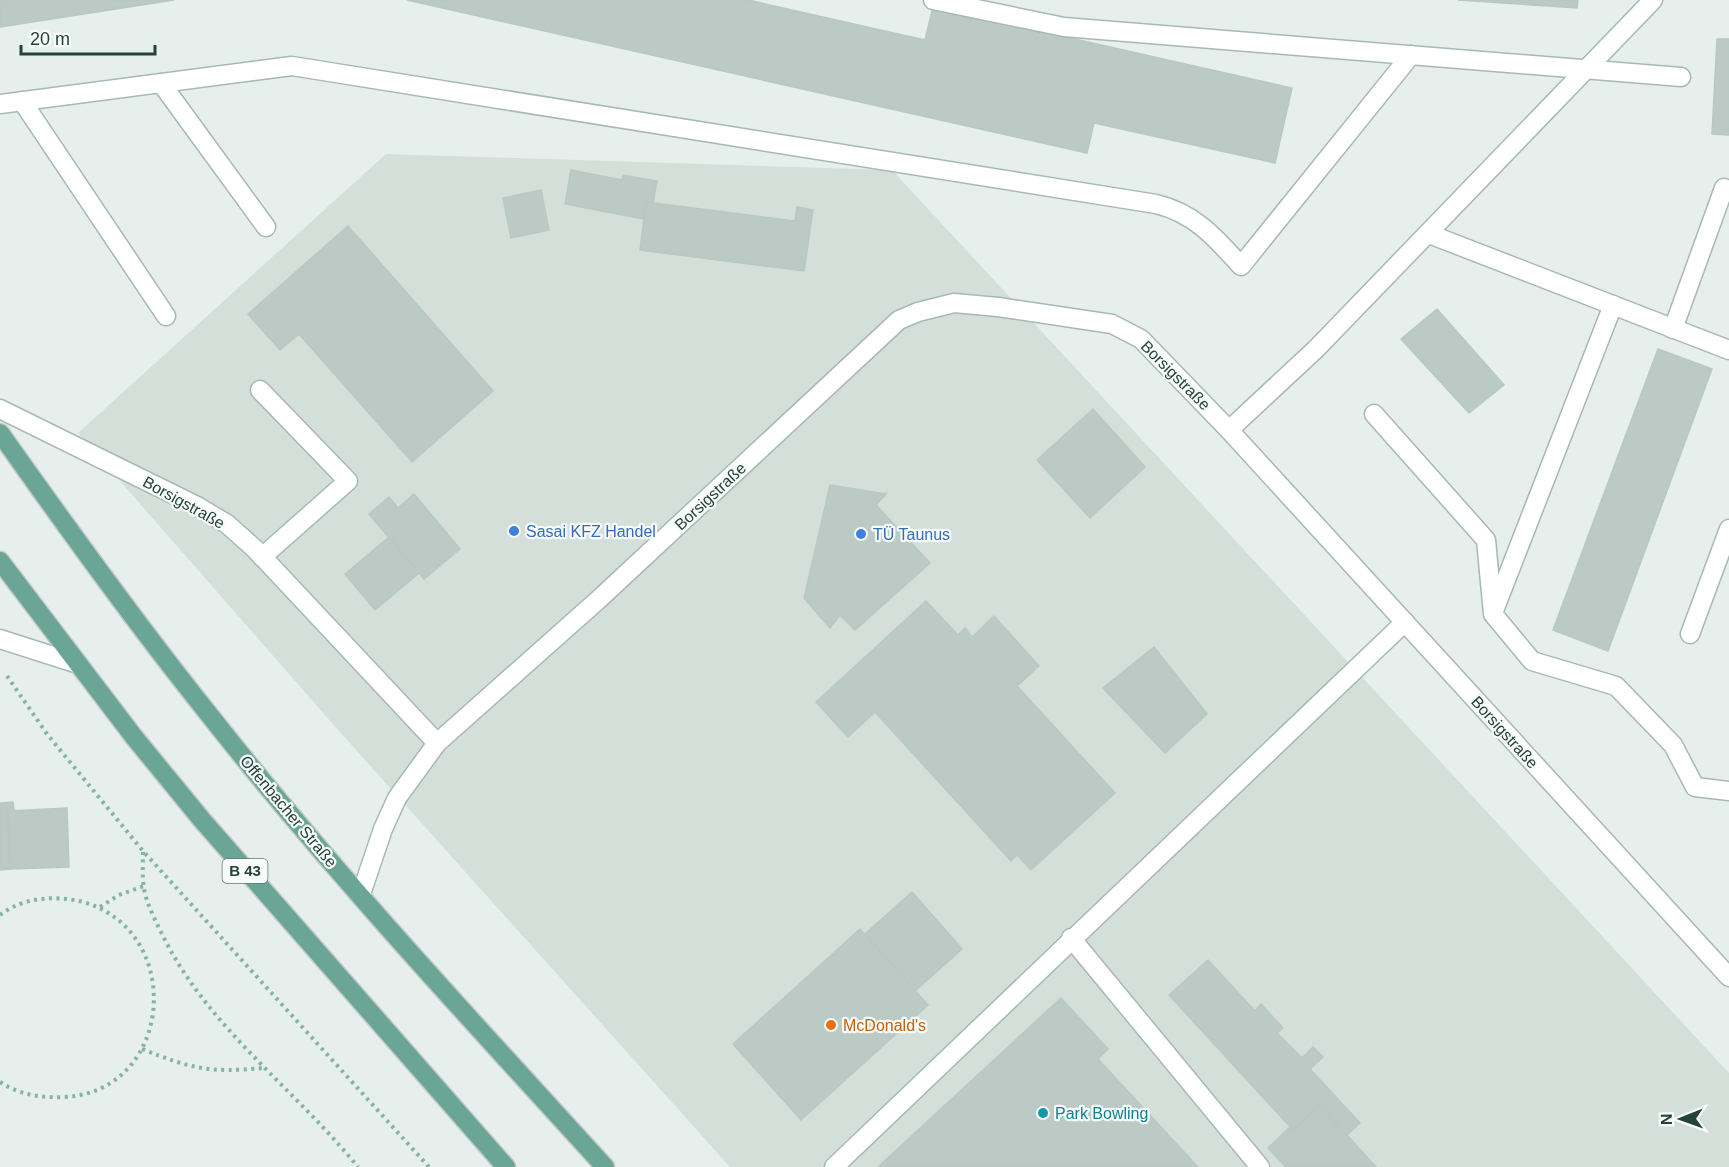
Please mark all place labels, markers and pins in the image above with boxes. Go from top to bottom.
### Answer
place label: Sasai KFZ Handel [526,523,656,540]
marker: Sasai KFZ Handel [507,524,521,538]
place label: TÜ Taunus [873,526,950,543]
marker: TÜ Taunus [854,527,868,541]
place label: McDonald's [843,1017,926,1034]
marker: McDonald's [824,1018,838,1032]
place label: Park Bowling [1055,1105,1148,1122]
marker: Park Bowling [1036,1106,1050,1120]

